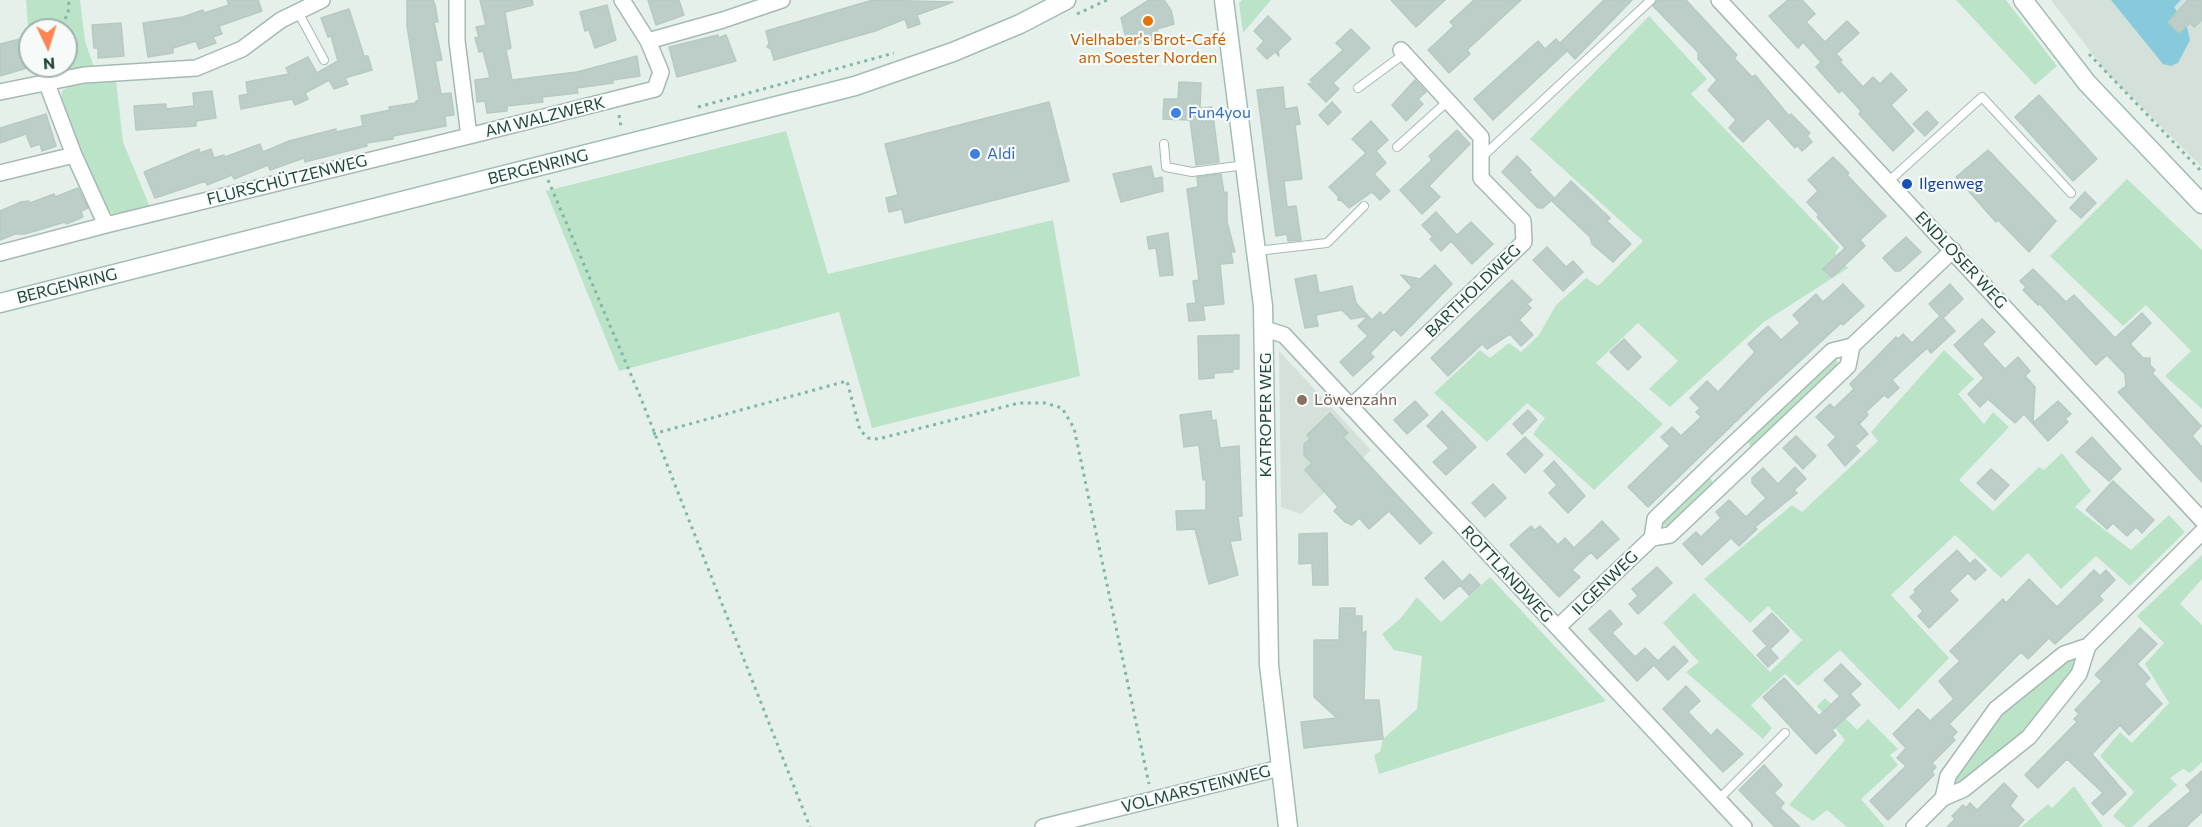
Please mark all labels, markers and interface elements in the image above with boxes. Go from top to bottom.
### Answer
marker: Vielhaber's Brot-Café am Soester Norden [1141,14,1155,28]
north arrow [18,18,78,78]
place label: Vielhaber's Brot-Café am Soester Norden [1070,30,1226,68]
text: N [43,55,56,74]
street label: AM WALZWERK [483,93,607,141]
place label: Fun4you [1188,103,1251,123]
marker: Fun4you [1169,106,1183,120]
place label: Aldi [987,144,1015,164]
street label: BERGENRING [486,145,590,189]
marker: Aldi [968,147,982,161]
street label: FLURSCHÜTZENWEG [205,151,369,209]
place label: Ilgenweg [1919,174,1983,194]
marker: Ilgenweg [1900,177,1914,191]
street label: ENDLOSER WEG [1911,208,2011,312]
street label: BARTHOLDWEG [1421,241,1525,341]
street label: BERGENRING [15,264,119,308]
street label: KATROPER WEG [1256,352,1276,478]
place label: Löwenzahn [1314,390,1397,410]
marker: Löwenzahn [1295,393,1309,407]
street label: ROTTLANDWEG [1457,522,1557,626]
street label: ILGENWEG [1568,547,1642,619]
street label: VOLMARSTEINWEG [1119,761,1273,817]

